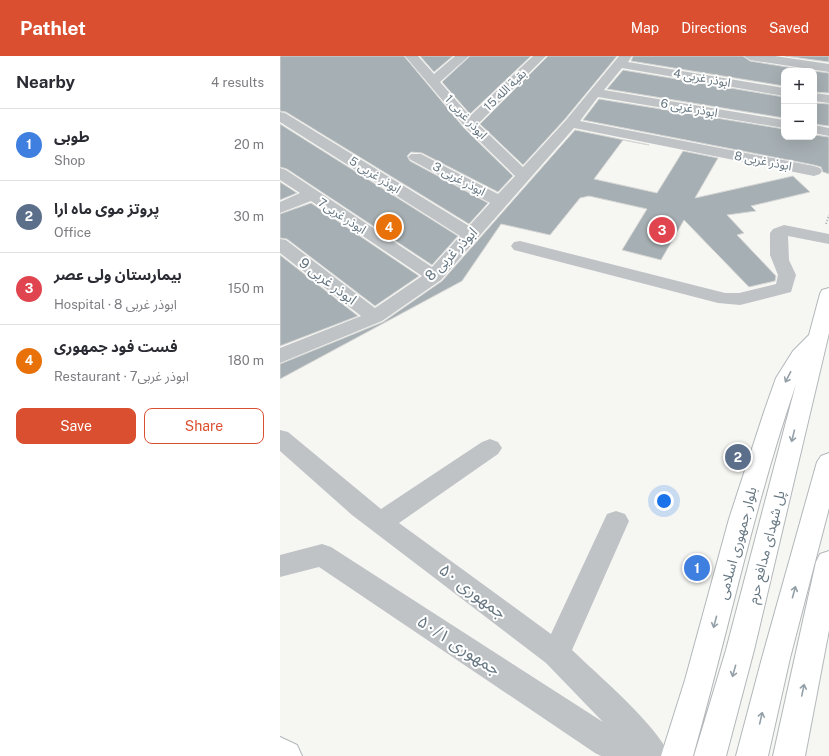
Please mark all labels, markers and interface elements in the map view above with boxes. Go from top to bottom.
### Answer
text: Pathlet [20,17,86,39]
text: Map [631,20,659,36]
text: Directions [681,20,747,36]
text: Saved [769,20,809,36]
street label: بقیة الله 15 [481,66,529,114]
street label: ابوذر غربی 4 [672,66,732,90]
map controls [781,68,817,140]
button: + [781,68,817,104]
text: Nearby [16,72,75,92]
text: 4 results [211,75,264,90]
street label: ابوذر غربی 1 [442,92,490,142]
street label: ابوذر غربی 6 [659,96,719,120]
button: − [781,104,817,140]
text: طوبی [54,128,90,145]
text: 1 [26,137,32,152]
text: 20 m [234,137,264,152]
street label: ابوذر غربی 8 [733,149,793,173]
text: Shop [54,153,85,168]
street label: ابوذر غربی 5 [347,154,403,196]
street label: ابوذر غربی 3 [430,159,488,199]
street label: ابوذر غربی7 [315,195,369,237]
text: پروتز موی ماه ارا [54,200,159,217]
text: 2 [25,209,33,224]
text: 30 m [234,209,264,224]
pin: 4 [376,212,402,242]
pin: 3 [649,215,675,245]
street label: ابوذر غربی 8 [422,224,481,285]
text: Office [54,225,91,240]
street label: ابوذر غربی 9 [296,254,360,308]
text: بیمارستان ولی عصر [54,266,182,283]
text: 3 [25,281,33,296]
text: 150 m [228,281,264,296]
text: Hospital · ابوذر غربی 8 [54,297,177,312]
text: فست فود جمهوری [54,338,178,355]
text: 4 [25,353,33,368]
text: 180 m [228,353,264,368]
text: Restaurant · ابوذر غربی7 [54,369,189,384]
one-way arrow [784,371,791,383]
button: Save [16,408,136,444]
button: Share [144,408,264,444]
one-way arrow [789,429,797,442]
pin: 2 [725,442,751,472]
street label: بلوار جمهوری اسلامی [714,485,761,601]
street label: پل شهدای مدافع حرم [744,489,791,606]
your location [654,491,674,511]
pin: 1 [684,553,710,583]
street label: جمهوری ۵۰ [435,559,511,624]
one-way arrow [790,586,798,599]
street label: جمهوری ۵۰/۱ [413,611,504,680]
one-way arrow [711,615,719,628]
one-way arrow [730,664,737,677]
one-way arrow [799,684,807,697]
one-way arrow [758,712,766,725]

